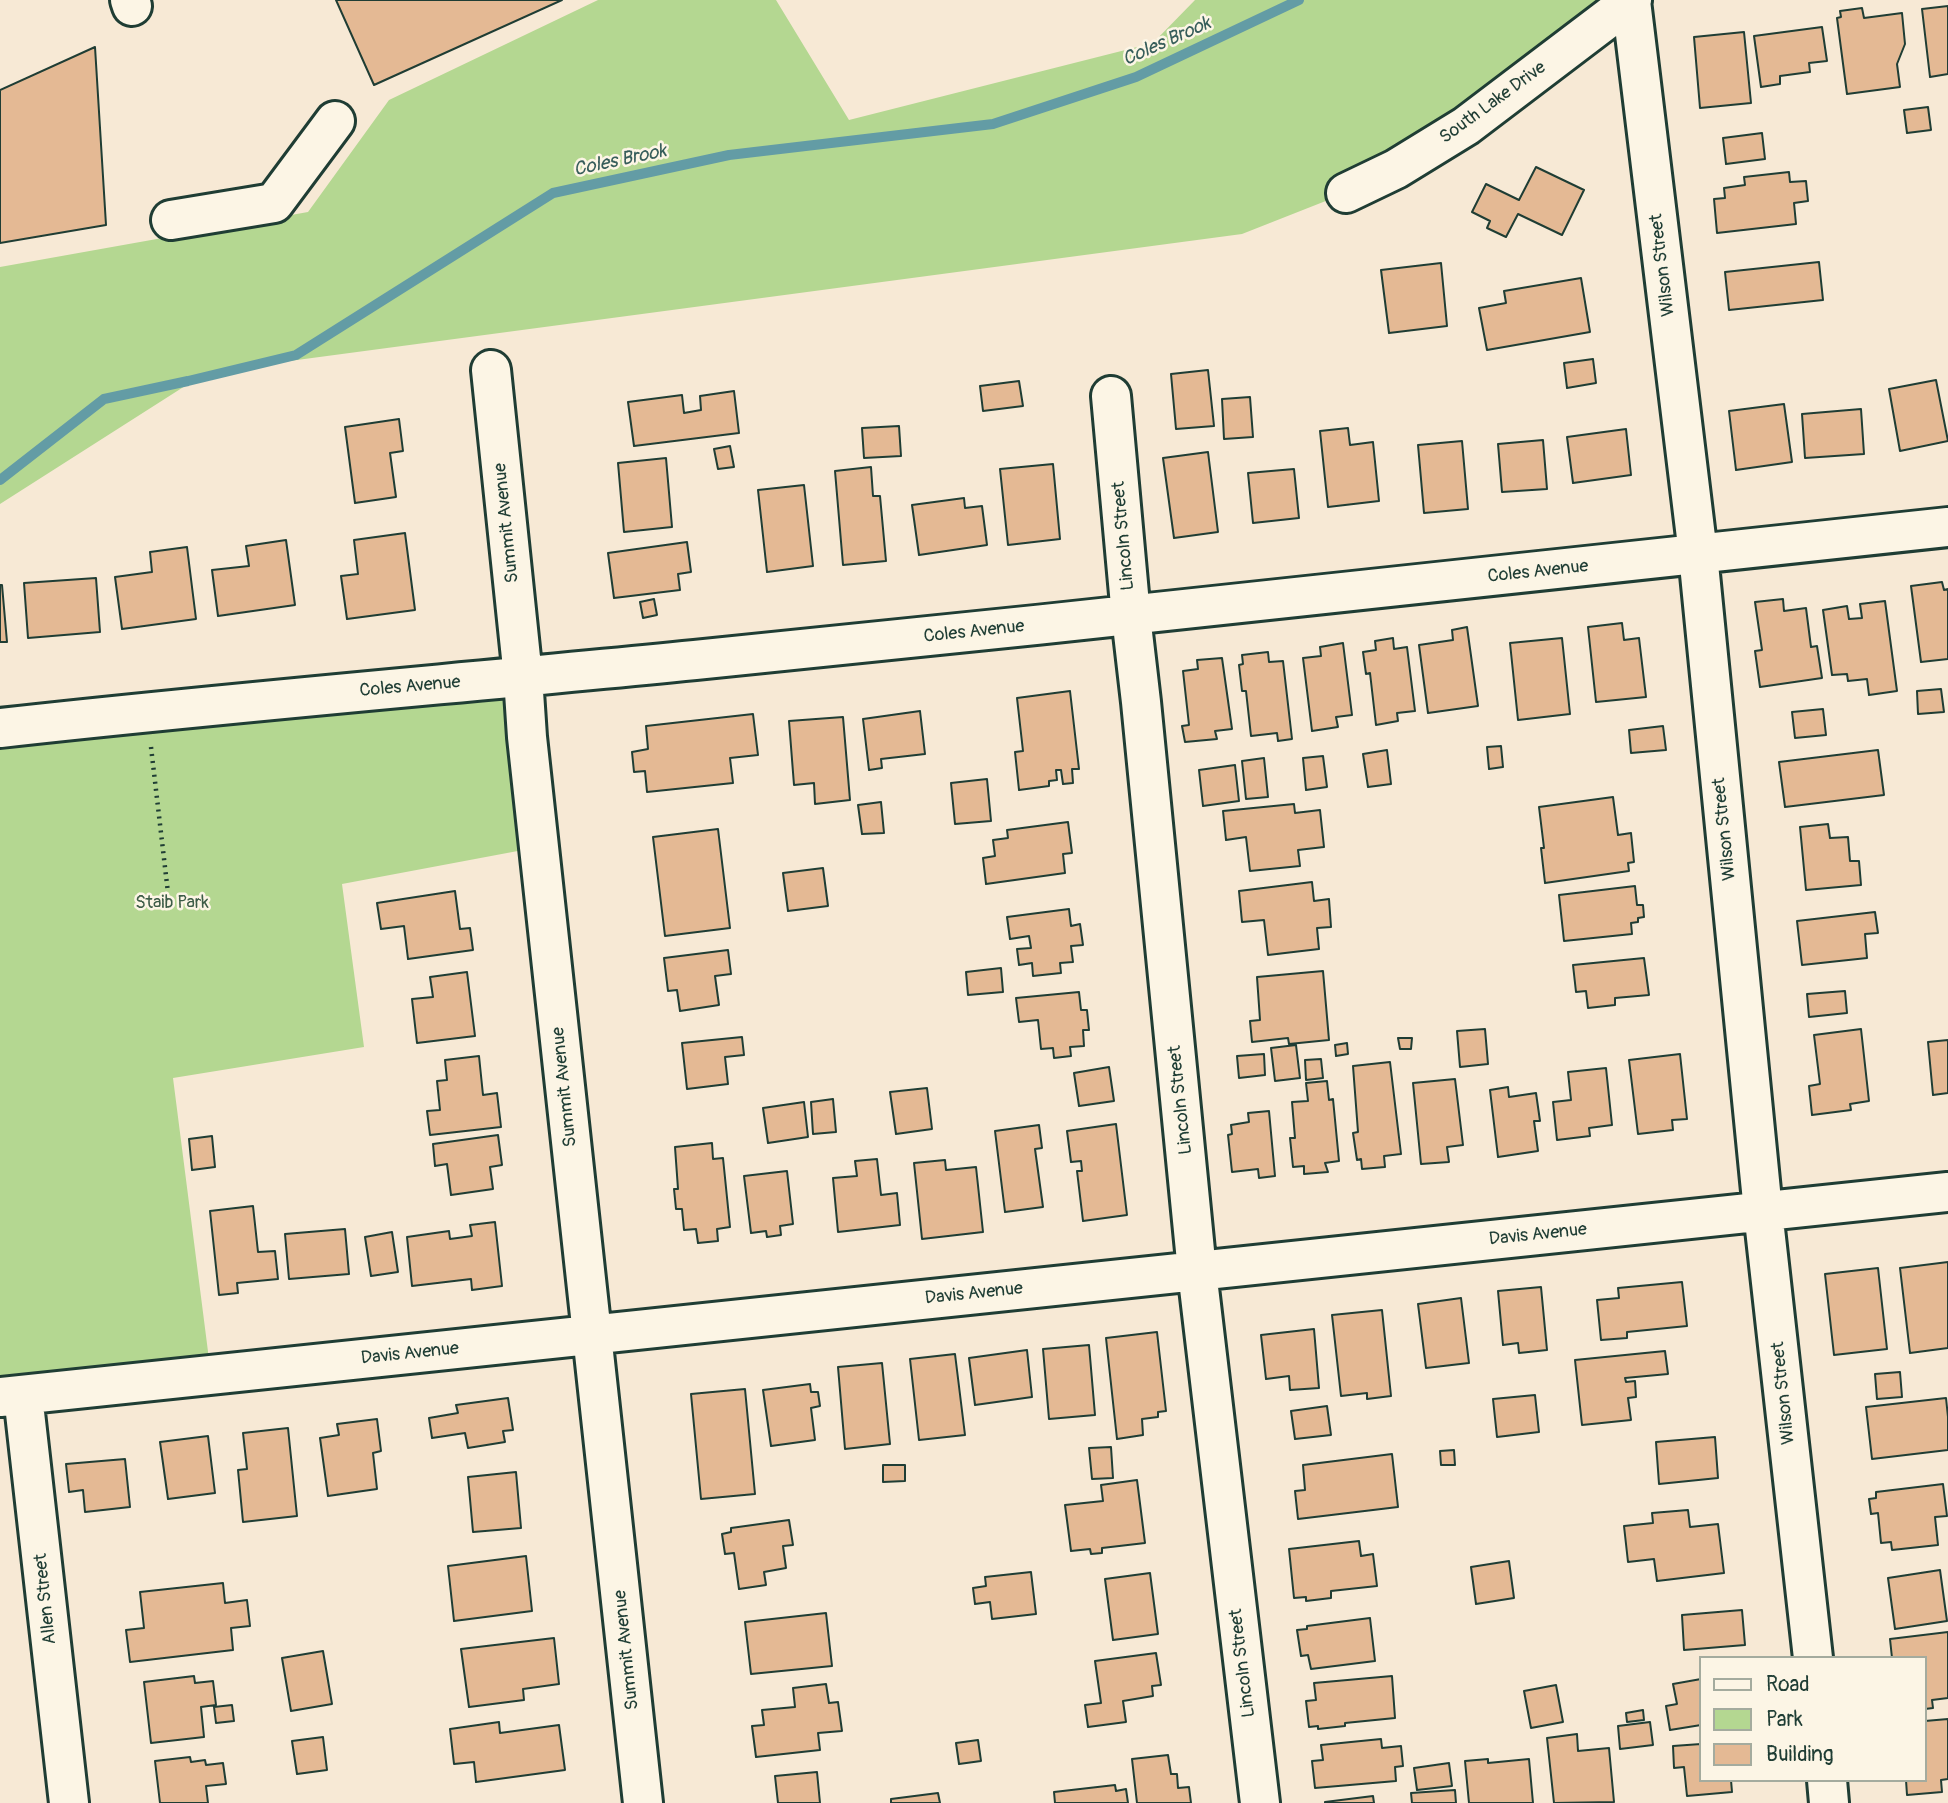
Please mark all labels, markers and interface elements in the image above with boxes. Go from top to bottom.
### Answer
water label: Coles Brook [1119,12,1215,72]
street label: South Lake Drive [1436,57,1550,149]
water label: Coles Brook [572,140,668,182]
street label: Wilson Street [1646,212,1680,318]
street label: Summit Avenue [490,462,524,584]
street label: Lincoln Street [1108,481,1140,591]
street label: Coles Avenue [1487,556,1589,588]
street label: Coles Avenue [923,616,1025,648]
street label: Coles Avenue [359,672,461,702]
street label: Wilson Street [1709,777,1741,881]
park label: Staib Park [135,892,209,914]
street label: Summit Avenue [548,1026,582,1148]
street label: Lincoln Street [1165,1044,1197,1156]
street label: Davis Avenue [1488,1219,1588,1251]
street label: Davis Avenue [924,1278,1024,1310]
street label: Davis Avenue [360,1338,460,1370]
street label: Wilson Street [1768,1341,1800,1445]
street label: Allen Street [30,1552,62,1646]
street label: Summit Avenue [610,1589,644,1711]
street label: Lincoln Street [1226,1607,1260,1719]
legend [1700,1656,1927,1782]
text: Road [1766,1671,1810,1698]
text: Park [1766,1706,1803,1733]
text: Building [1766,1741,1833,1768]

